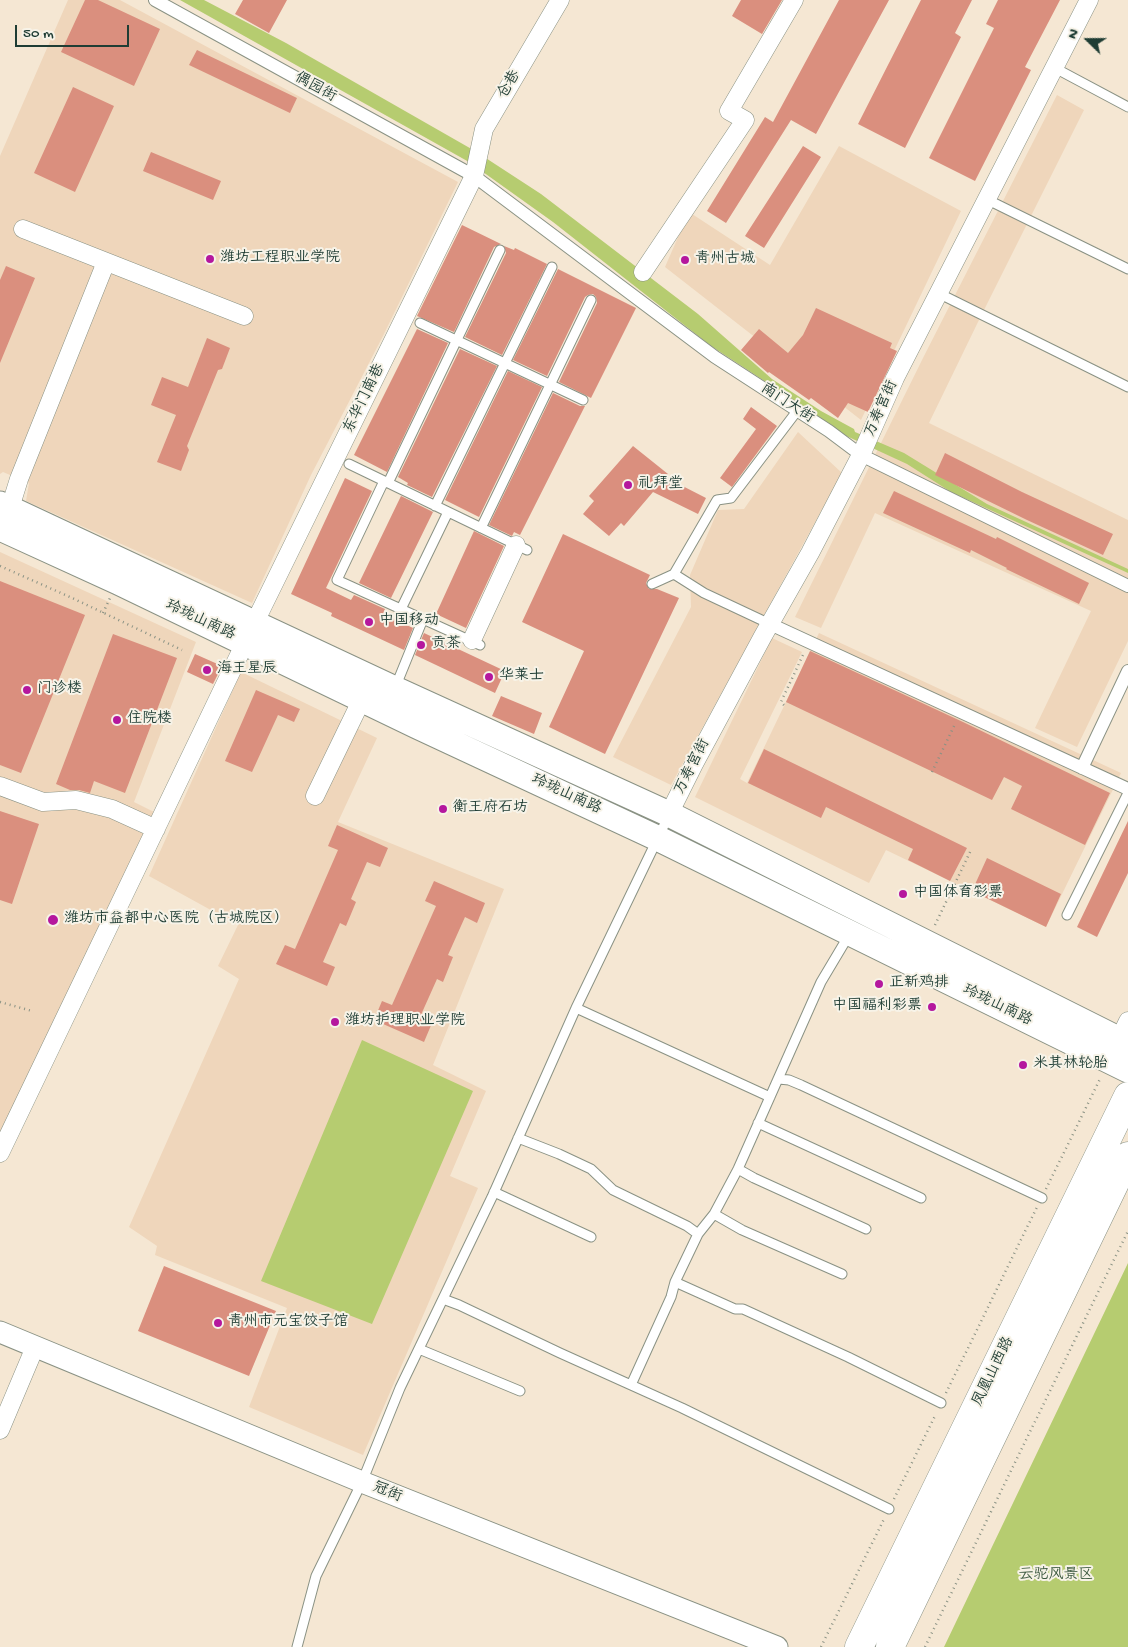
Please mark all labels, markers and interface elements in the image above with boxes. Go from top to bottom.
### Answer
scale bar [18,15,131,47]
north arrow [1063,15,1113,65]
text: 50 m [23,25,54,43]
text: N [1064,27,1083,42]
street label: 仓巷 [495,68,525,102]
street label: 偶园街 [291,69,339,107]
place label: 潍坊工程职业学院 [220,250,340,268]
place label: 青州古城 [695,251,755,269]
marker: 潍坊工程职业学院 [204,253,216,265]
marker: 青州古城 [679,254,691,266]
street label: 东华门南巷 [340,361,390,437]
street label: 万寿宫街 [862,378,902,440]
street label: 南门大街 [757,380,817,428]
place label: 礼拜堂 [638,476,683,494]
marker: 礼拜堂 [622,479,634,491]
street label: 玲珑山南路 [162,597,238,645]
place label: 中国移动 [379,613,439,631]
marker: 中国移动 [363,616,375,628]
place label: 贡茶 [431,636,461,654]
marker: 贡茶 [415,639,427,651]
place label: 海王星辰 [217,661,277,679]
marker: 海王星辰 [201,664,213,676]
place label: 华莱士 [499,668,544,686]
marker: 华莱士 [483,671,495,683]
place label: 门诊楼 [37,681,82,699]
marker: 门诊楼 [21,684,33,696]
place label: 住院楼 [127,711,172,729]
marker: 住院楼 [111,714,123,726]
street label: 万寿宫街 [671,736,715,798]
street label: 玲珑山南路 [528,771,604,819]
place label: 衡王府石坊 [453,800,528,818]
marker: 衡王府石坊 [437,803,449,815]
place label: 中国体育彩票 [913,885,1003,903]
marker: 中国体育彩票 [897,888,909,900]
place label: 潍坊市益都中心医院（古城院区） [64,911,289,929]
marker: 潍坊市益都中心医院（古城院区） [46,913,60,927]
place label: 正新鸡排 [889,975,949,993]
marker: 正新鸡排 [873,978,885,990]
street label: 玲珑山南路 [959,981,1035,1031]
place label: 中国福利彩票 [832,998,922,1016]
marker: 中国福利彩票 [926,1001,938,1013]
place label: 潍坊护理职业学院 [345,1013,465,1031]
marker: 潍坊护理职业学院 [329,1016,341,1028]
place label: 米其林轮胎 [1033,1056,1108,1074]
marker: 米其林轮胎 [1017,1059,1029,1071]
place label: 青州市元宝饺子馆 [228,1314,348,1332]
marker: 青州市元宝饺子馆 [212,1317,224,1329]
street label: 凤凰山西路 [969,1334,1019,1410]
street label: 冠街 [370,1479,404,1507]
park label: 云驼风景区 [1019,1567,1093,1585]

